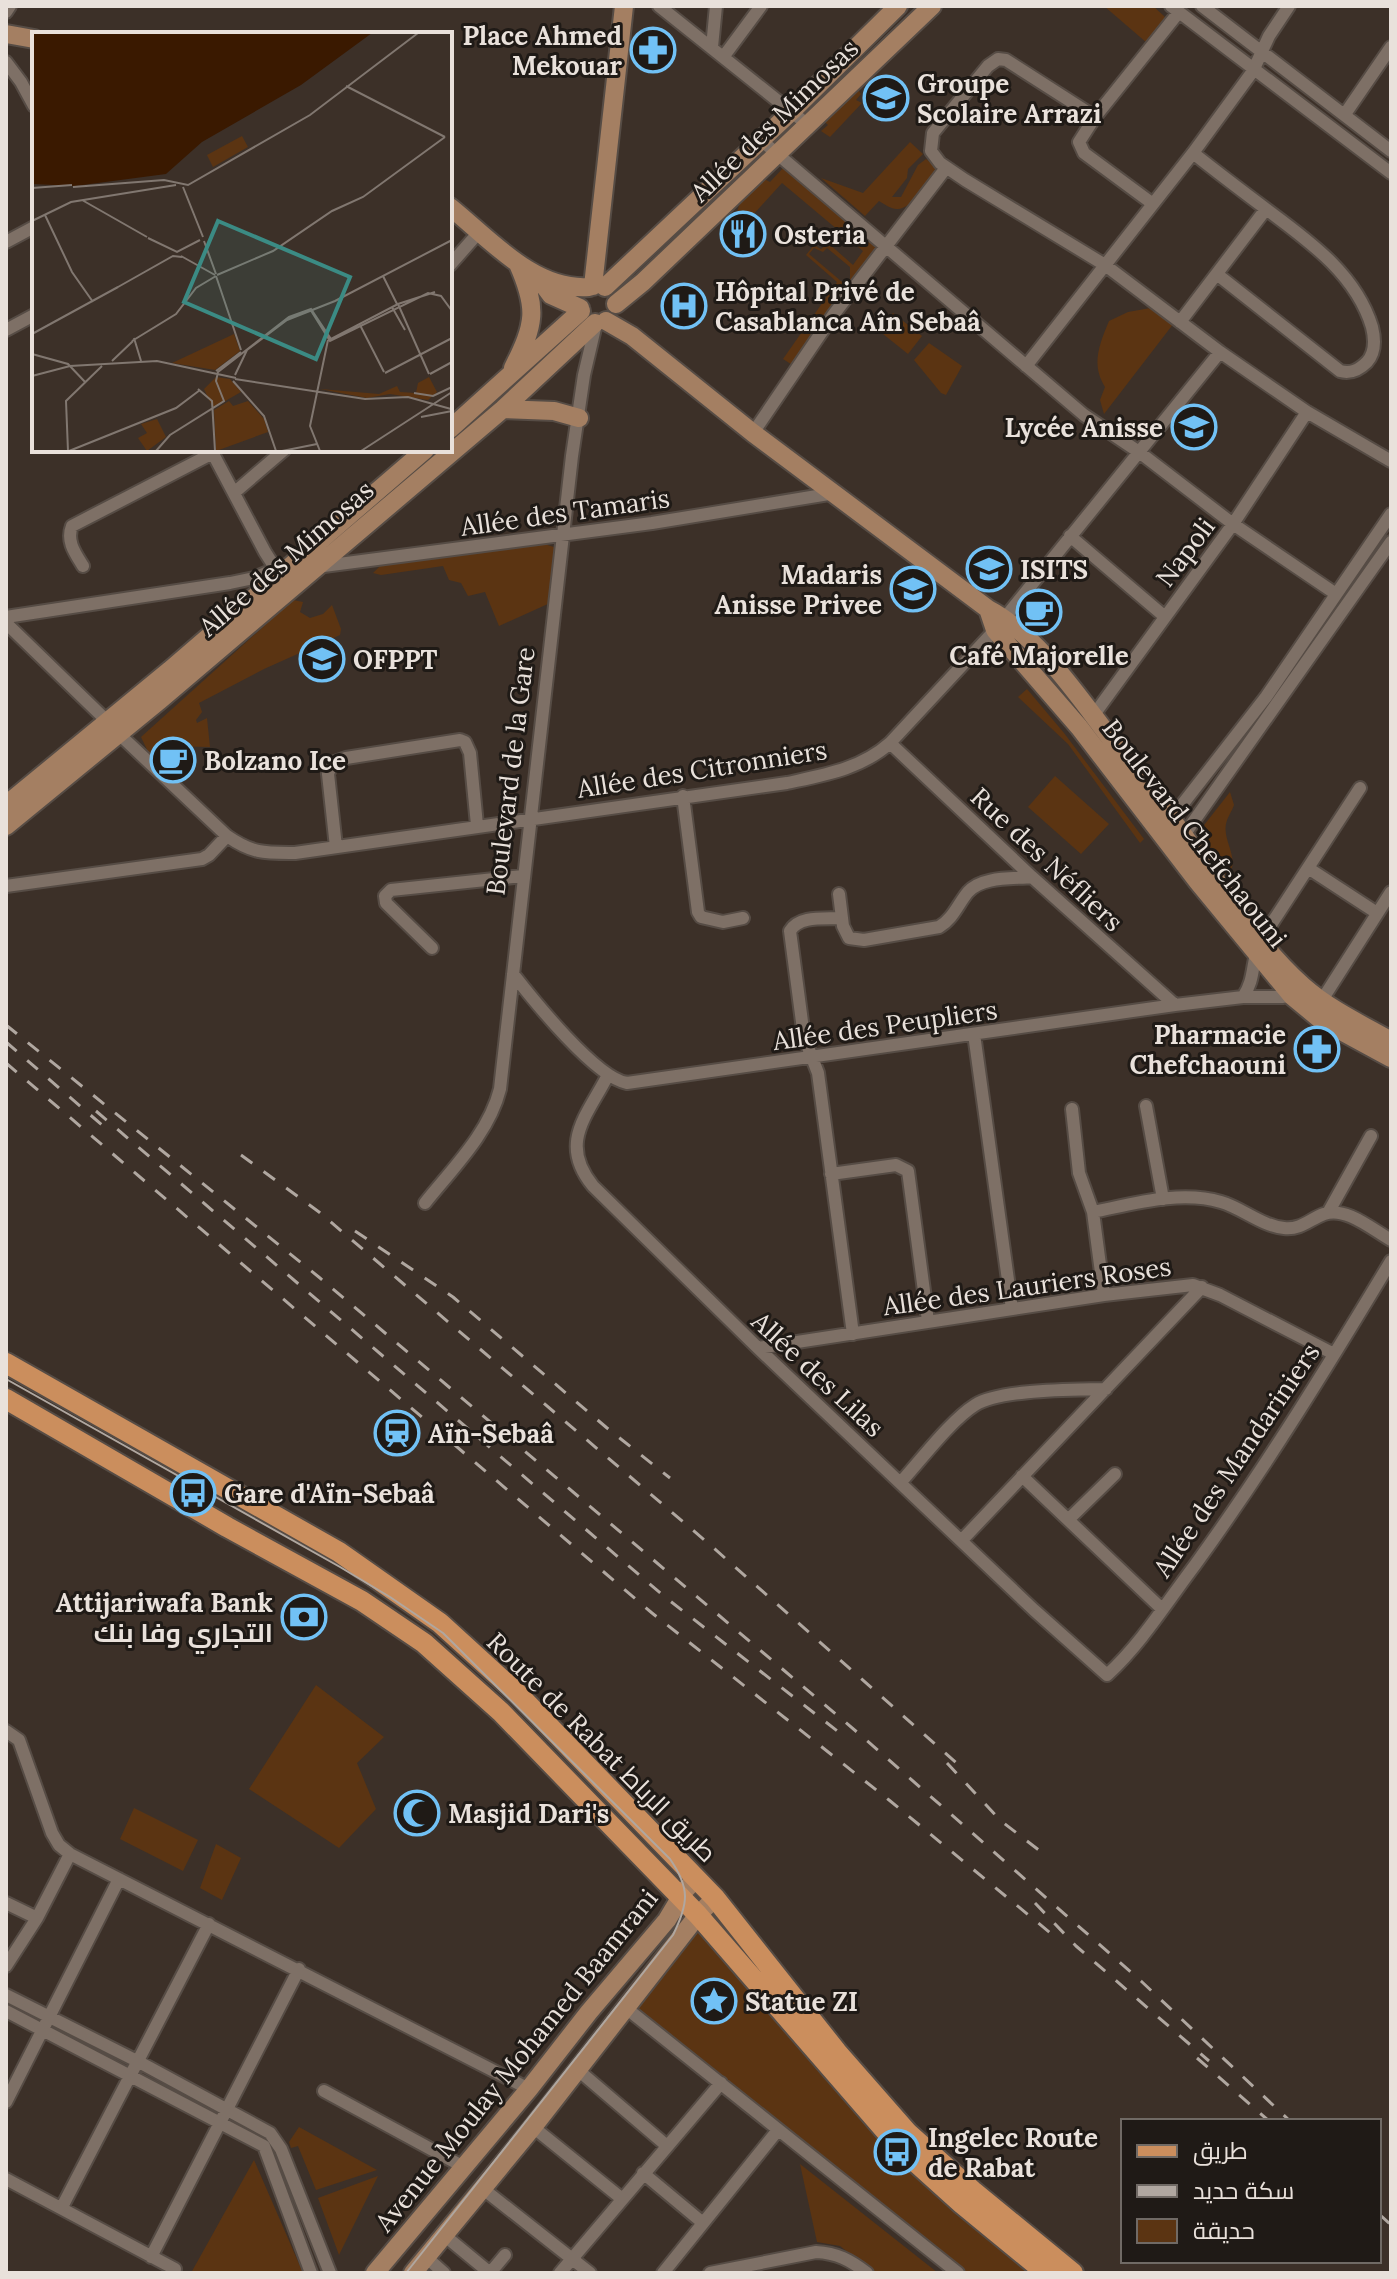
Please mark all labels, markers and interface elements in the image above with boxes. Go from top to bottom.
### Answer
place label: Place Ahmed Mekouar [463,19,623,82]
pharmacy icon: Place Ahmed Mekouar [629,26,677,74]
street label: Allée des Mimosas [682,31,865,209]
inset map [32,32,452,452]
place label: Groupe Scolaire Arrazi [917,67,1102,130]
school or university icon: Groupe Scolaire Arrazi [862,74,910,122]
restaurant icon: Osteria [719,210,767,258]
place label: Osteria [774,218,866,251]
place label: Hôpital Privé de Casablanca Aîn Sebaâ [715,275,981,338]
hospital icon: Hôpital Privé de Casablanca Aîn Sebaâ [660,282,708,330]
school or university icon: Lycée Anisse [1170,403,1218,451]
place label: Lycée Anisse [1005,411,1163,444]
street label: Allée des Mimosas [191,473,380,644]
street label: Allée des Tamaris [457,481,672,543]
street label: Napoli [1148,511,1222,593]
school or university icon: ISITS [965,545,1013,593]
place label: ISITS [1020,553,1088,586]
place label: Madaris Anisse Privee [715,558,882,621]
school or university icon: Madaris Anisse Privee [889,565,937,613]
cafe icon: Café Majorelle [1015,588,1063,636]
school or university icon: OFPPT [298,635,346,683]
place label: Café Majorelle [949,639,1129,672]
place label: OFPPT [353,643,438,676]
street label: Boulevard de la Gare [478,645,542,897]
street label: Boulevard Chefchaouni [1096,712,1294,954]
street label: Allée des Citronniers [574,733,829,805]
cafe icon: Bolzano Ice [149,736,197,784]
place label: Bolzano Ice [204,744,346,777]
street label: Rue des Néfliers [964,780,1130,938]
street label: Allée des Peupliers [770,993,999,1057]
place label: Pharmacie Chefchaouni [1129,1018,1286,1081]
pharmacy icon: Pharmacie Chefchaouni [1293,1025,1341,1073]
street label: Allée des Lauriers Roses [880,1249,1173,1323]
street label: Allée des Lilas [744,1304,891,1444]
street label: Allée des Mandariniers [1145,1337,1327,1584]
station icon: Aïn-Sebaâ [373,1409,421,1457]
place label: Aïn-Sebaâ [428,1417,554,1450]
bus stop icon: Gare d'Aïn-Sebaâ [169,1469,217,1517]
place label: Gare d'Aïn-Sebaâ [224,1477,435,1510]
place label: Attijariwafa Bank التجاري وفا بنك [56,1586,273,1654]
bank icon: Attijariwafa Bank التجاري وفا بنك [280,1593,328,1641]
street label: Route de Rabat طريق الرباط [480,1625,724,1869]
mosque icon: Masjid Dari's [393,1789,441,1837]
place label: Masjid Dari's [448,1797,609,1830]
street label: Avenue Moulay Mohamed Baamrani [367,1882,665,2239]
place icon: Statue ZI [690,1977,738,2025]
place label: Statue ZI [745,1985,858,2018]
legend [1121,2119,1381,2263]
place label: Ingelec Route de Rabat [928,2121,1098,2184]
bus stop icon: Ingelec Route de Rabat [873,2128,921,2176]
text: طريق [1193,2135,1248,2166]
text: سكة حديد [1193,2175,1294,2206]
text: حديقة [1193,2215,1255,2246]

